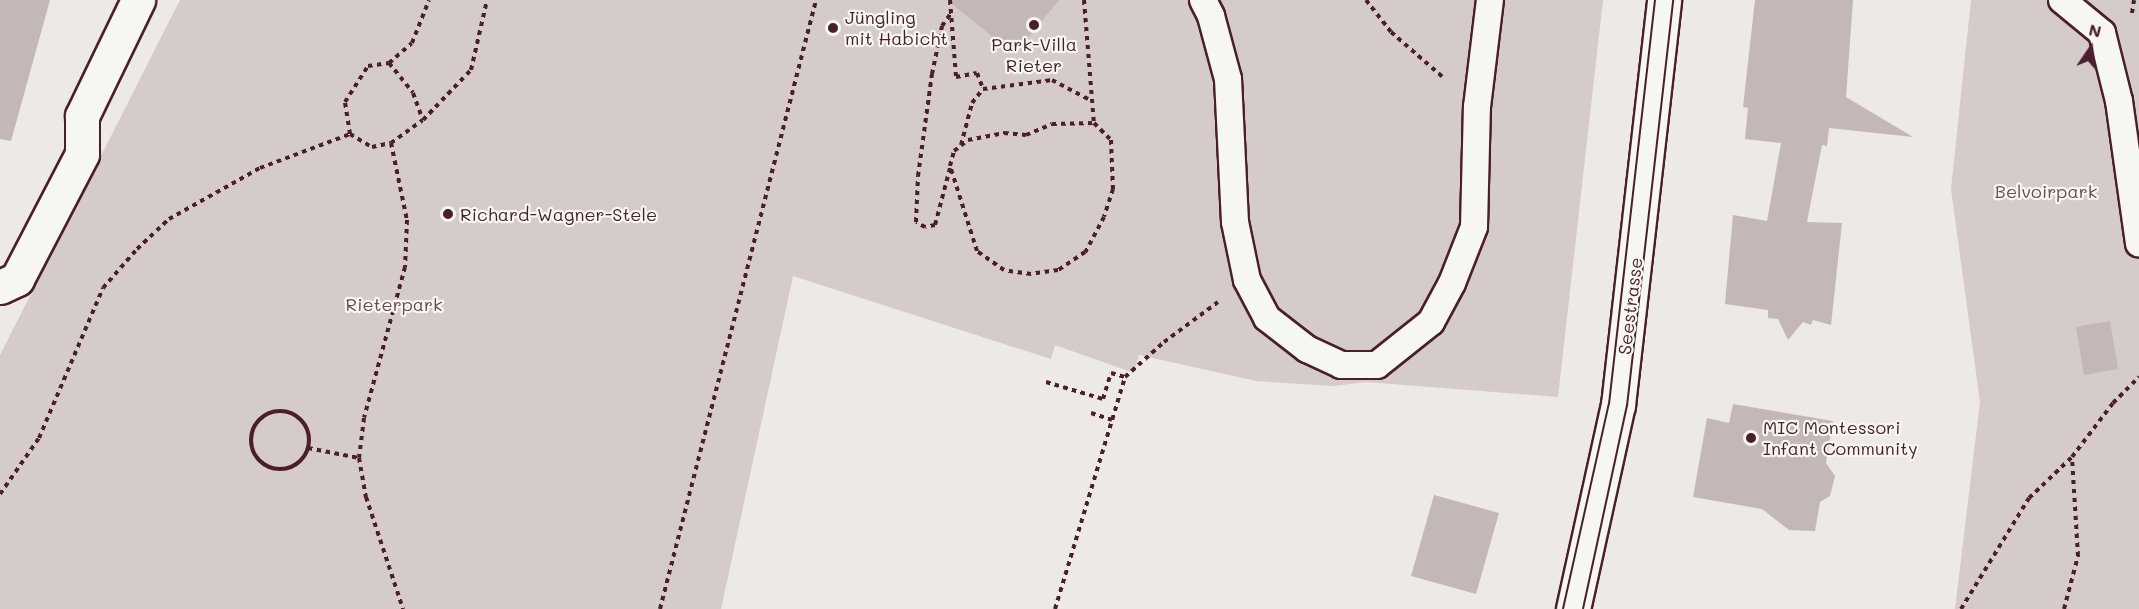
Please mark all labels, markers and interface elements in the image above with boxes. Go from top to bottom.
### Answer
place label: Jüngling mit Habicht [845,7,948,50]
marker: Park-Villa Rieter [1027,18,1041,32]
north arrow [2061,18,2121,78]
text: N [2087,18,2103,42]
marker: Jüngling mit Habicht [826,21,840,35]
place label: Park-Villa Rieter [991,34,1077,76]
park label: Belvoirpark [1995,180,2097,202]
place label: Richard-Wagner-Stele [460,203,657,225]
marker: Richard-Wagner-Stele [441,207,455,221]
street label: Seestrasse [1613,256,1647,356]
park label: Rieterpark [345,293,443,315]
place label: MIC Montessori Infant Community [1763,417,1918,460]
marker: MIC Montessori Infant Community [1744,431,1758,445]

